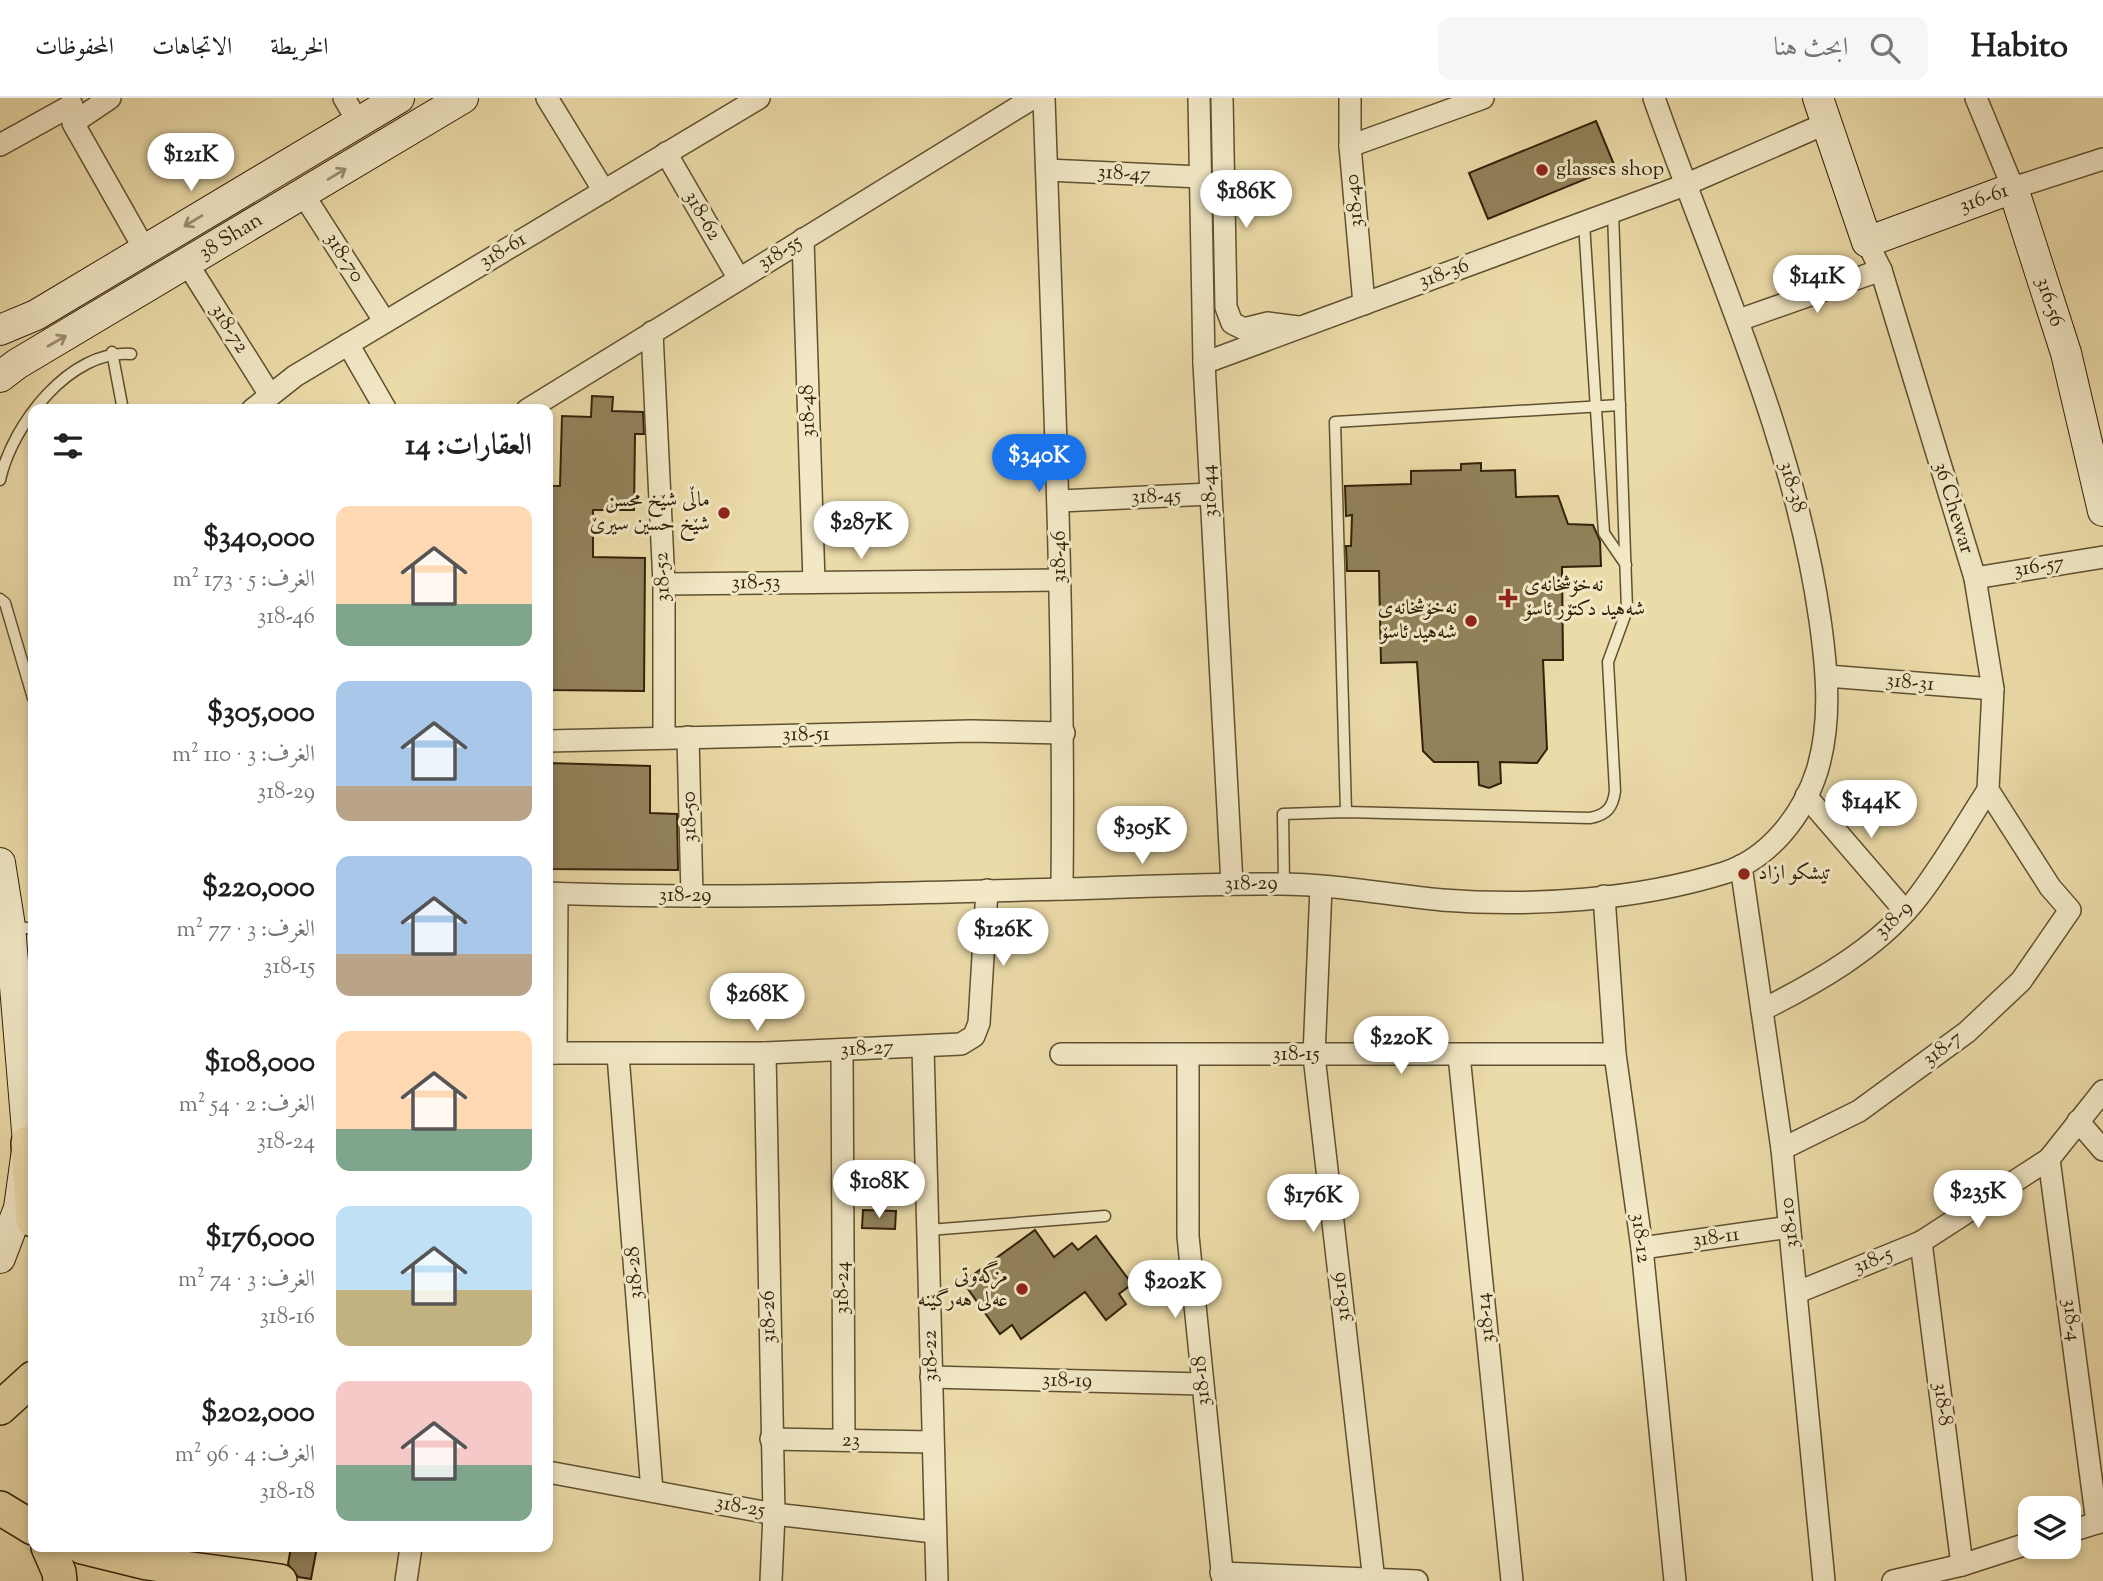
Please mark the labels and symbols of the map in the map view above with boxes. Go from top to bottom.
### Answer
pin: $121K [142,134,240,193]
place label: glasses shop [1556,155,1664,185]
street label: 318-47 [1097,158,1152,190]
marker: glasses shop [1534,162,1550,178]
one-way arrow [326,166,346,180]
pin: $186K [1197,170,1295,230]
street label: 318-40 [1338,173,1372,229]
street label: 316-61 [1955,176,2013,222]
street label: 318-62 [676,185,728,247]
street label: 38 Shan [193,206,269,268]
one-way arrow [183,215,204,228]
street label: 318-61 [474,225,532,277]
street label: 318-70 [317,227,371,289]
street label: 318-55 [752,228,808,278]
street label: 318-36 [1414,251,1474,297]
pin: $141K [1768,256,1866,315]
street label: 316-56 [2027,273,2071,331]
street label: 318-72 [202,298,256,360]
one-way arrow [47,333,67,347]
street label: 318-48 [792,384,824,438]
pin: $340K [990,434,1088,494]
street label: 318-38 [1770,458,1814,516]
street label: 36 Chewar [1925,458,1981,558]
street label: 318-44 [1194,464,1226,518]
street label: 318-45 [1130,481,1182,513]
place label: ماڵی شێخ محسن شێخ حسین سیرێ [589,486,710,542]
pin: $287K [812,502,910,561]
marker: ماڵی شێخ محسن شێخ حسین سیرێ [716,505,732,521]
street label: 318-46 [1045,530,1075,584]
street label: 316-57 [2012,548,2067,586]
street label: 318-52 [647,551,679,603]
street label: 318-53 [731,568,781,598]
place label: نەخۆشخانەی شەهید دکتۆر ئاسۆ [1522,571,1645,625]
marker: نەخۆشخانەی شەهید دکتۆر ئاسۆ [1498,588,1518,608]
place label: نەخۆشخانەی شەهید ئاسۆ [1378,594,1457,648]
marker: نەخۆشخانەی شەهید ئاسۆ [1463,613,1479,629]
street label: 318-31 [1884,666,1936,700]
street label: 318-51 [782,720,830,750]
pin: $144K [1822,780,1920,840]
street label: 318-50 [675,791,705,843]
pin: $305K [1093,806,1191,866]
place label: تيشكو ازاد [1758,859,1831,889]
marker: تيشكو ازاد [1736,866,1752,882]
street label: 318-29 [1224,869,1278,899]
street label: 318-29 [658,881,712,911]
street label: 318-9 [1868,894,1920,946]
pin: $126K [954,908,1052,968]
pin: $268K [708,974,806,1033]
pin: $220K [1352,1016,1450,1076]
street label: 318-7 [1916,1024,1970,1074]
street label: 318-27 [840,1033,895,1065]
street label: 318-15 [1272,1040,1320,1070]
pin: $108K [830,1160,928,1220]
pin: $235K [1929,1170,2027,1230]
pin: $176K [1264,1174,1362,1234]
street label: 318-10 [1772,1196,1808,1250]
street label: 318-12 [1622,1211,1658,1265]
street label: 318-11 [1690,1220,1742,1256]
street label: 318-5 [1849,1240,1897,1282]
street label: 318-28 [618,1245,652,1301]
place label: مزگەوتی عەلی هەرگێنە [917,1260,1008,1316]
pin: $202K [1126,1260,1224,1320]
street label: 318-24 [828,1261,858,1315]
street label: 318-16 [1324,1270,1360,1324]
marker: مزگەوتی عەلی هەرگێنە [1014,1281,1030,1297]
street label: 318-26 [754,1290,784,1344]
street label: 318-14 [1468,1291,1504,1345]
street label: 318-4 [2054,1297,2088,1343]
street label: 318-22 [916,1329,946,1383]
street label: 318-18 [1184,1354,1220,1408]
street label: 318-19 [1042,1366,1092,1396]
street label: 318-8 [1924,1380,1960,1428]
street label: 23 [842,1426,860,1456]
street label: 318-25 [713,1488,767,1526]

